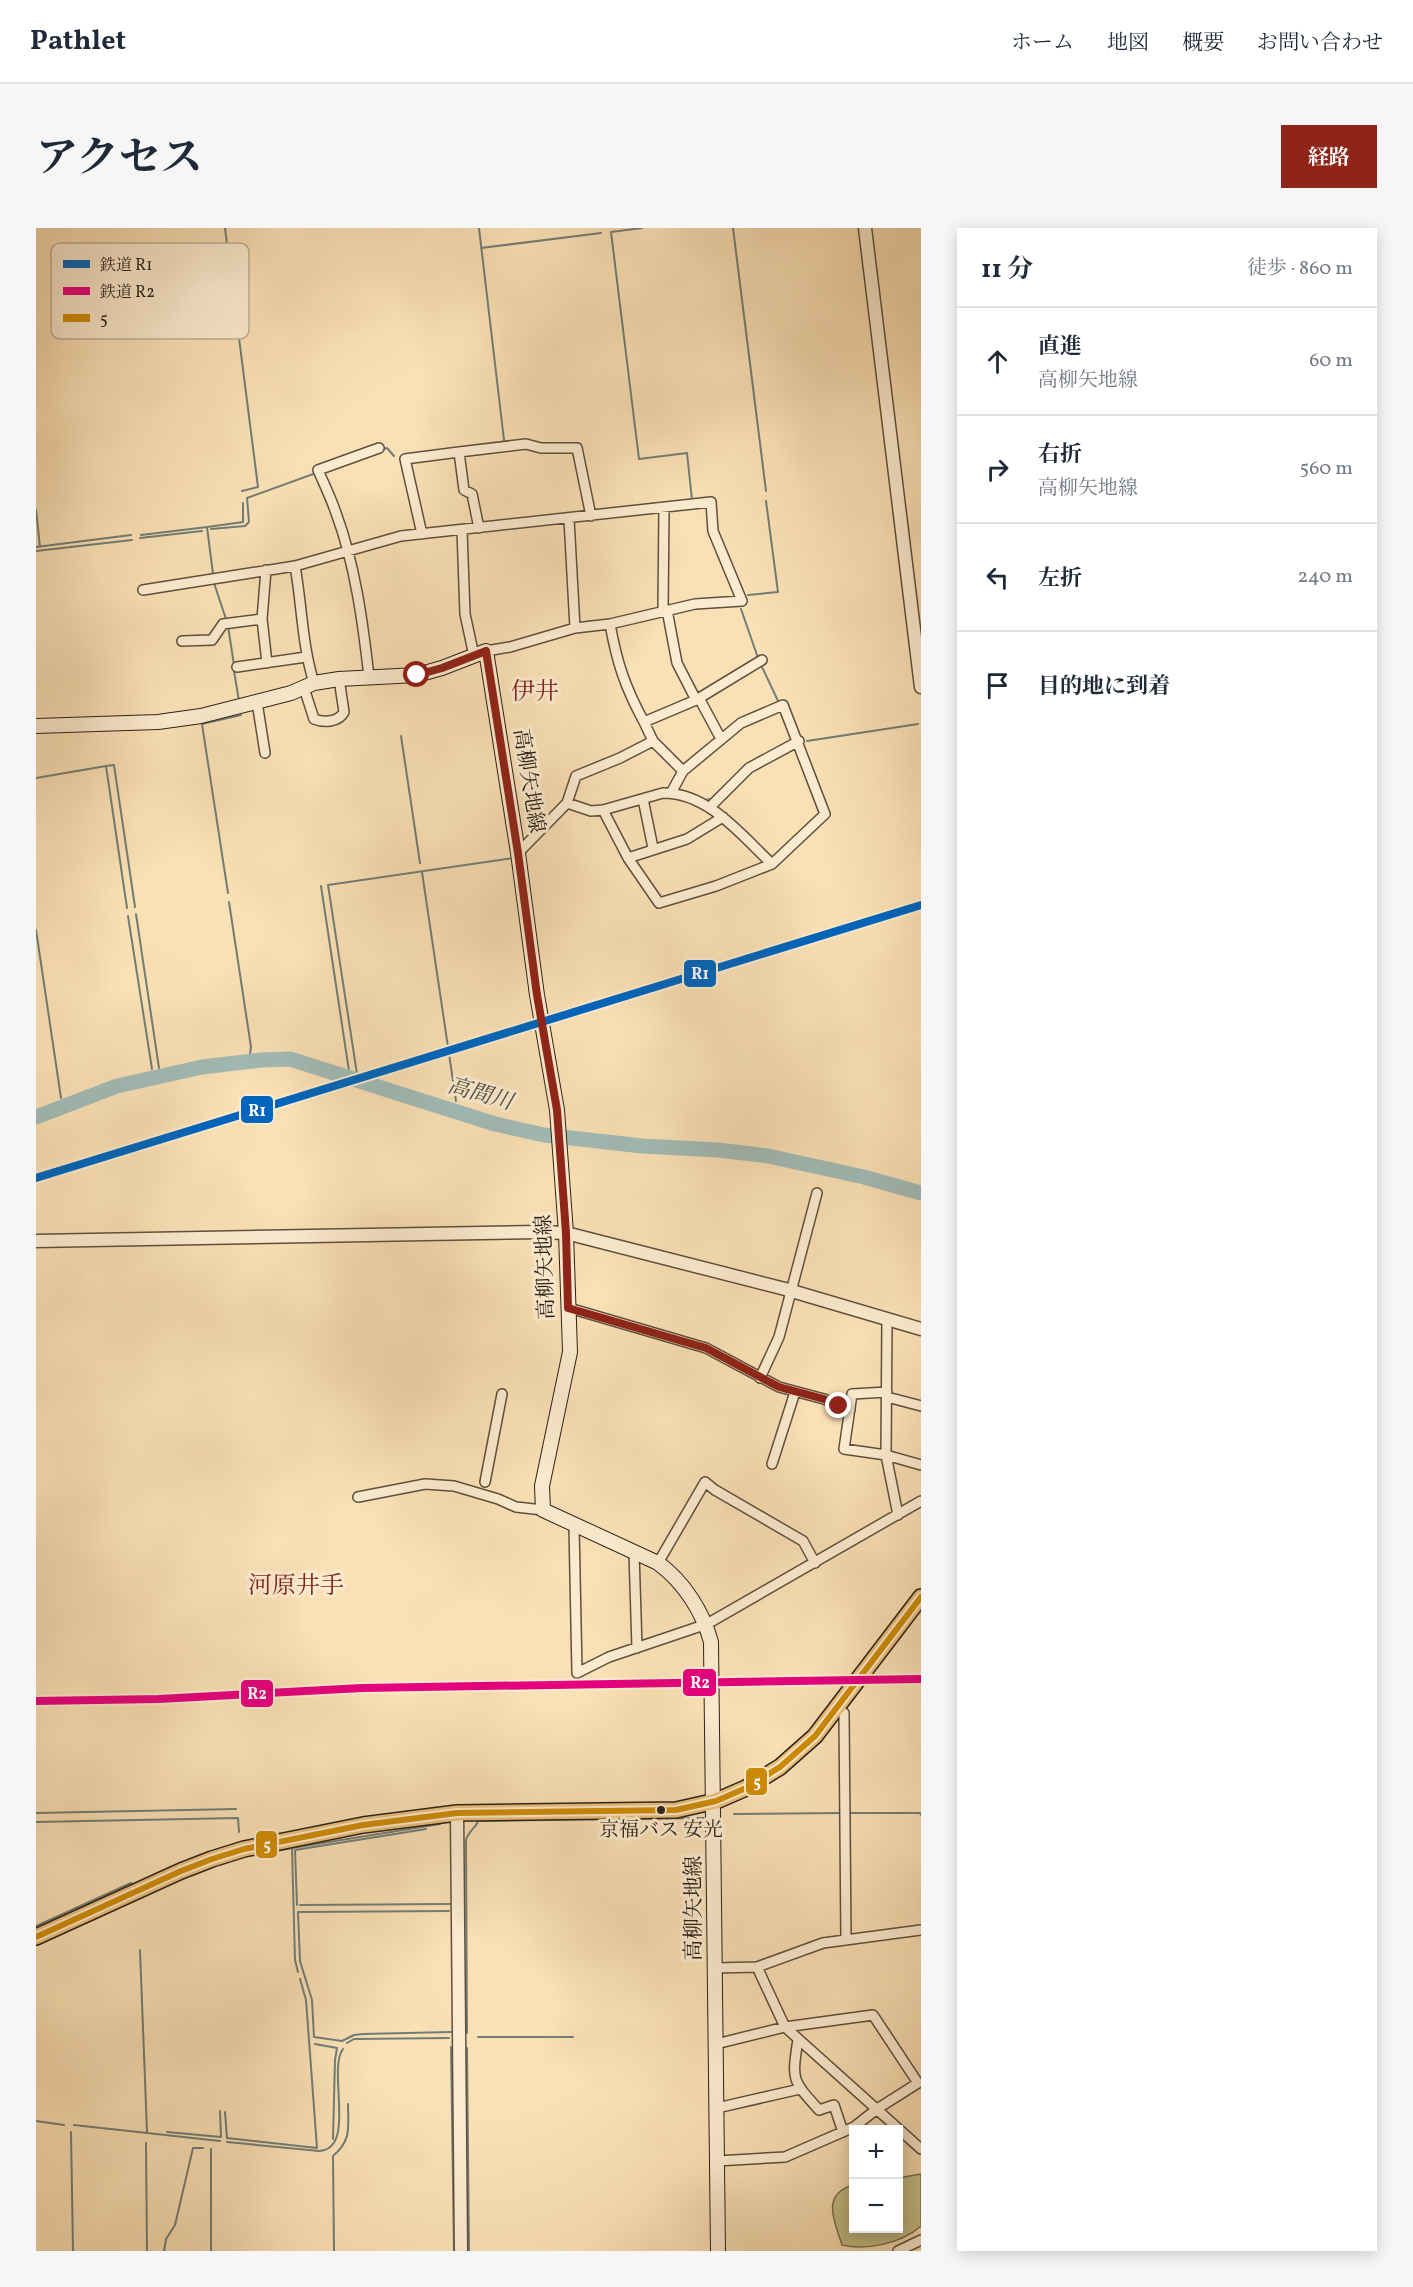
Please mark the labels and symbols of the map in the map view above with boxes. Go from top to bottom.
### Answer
legend [51,243,249,339]
text: 鉄道 R1 [99,255,152,277]
text: 鉄道 R2 [99,282,155,304]
text: 5 [100,309,108,331]
route start [403,661,429,687]
district label: 伊井 [511,676,559,710]
street label: 高柳矢地線 [505,727,551,835]
line badge: R1 [683,959,717,988]
text: R1 [691,964,709,986]
water label: 高間川 [444,1071,518,1120]
line badge: R1 [240,1095,274,1124]
text: R1 [248,1101,266,1123]
street label: 高柳矢地線 [530,1214,562,1320]
route end [825,1392,851,1418]
district label: 河原井手 [248,1570,344,1604]
line badge: R2 [682,1668,717,1697]
text: R2 [690,1673,710,1695]
line badge: R2 [240,1679,274,1708]
text: R2 [247,1684,267,1706]
line badge: 5 [745,1767,768,1796]
text: 5 [753,1772,761,1794]
marker: 京福バス 安光 [655,1804,667,1816]
place label: 京福バス 安光 [599,1817,723,1845]
line badge: 5 [255,1830,278,1859]
text: 5 [263,1835,271,1857]
street label: 高柳矢地線 [680,1856,709,1961]

